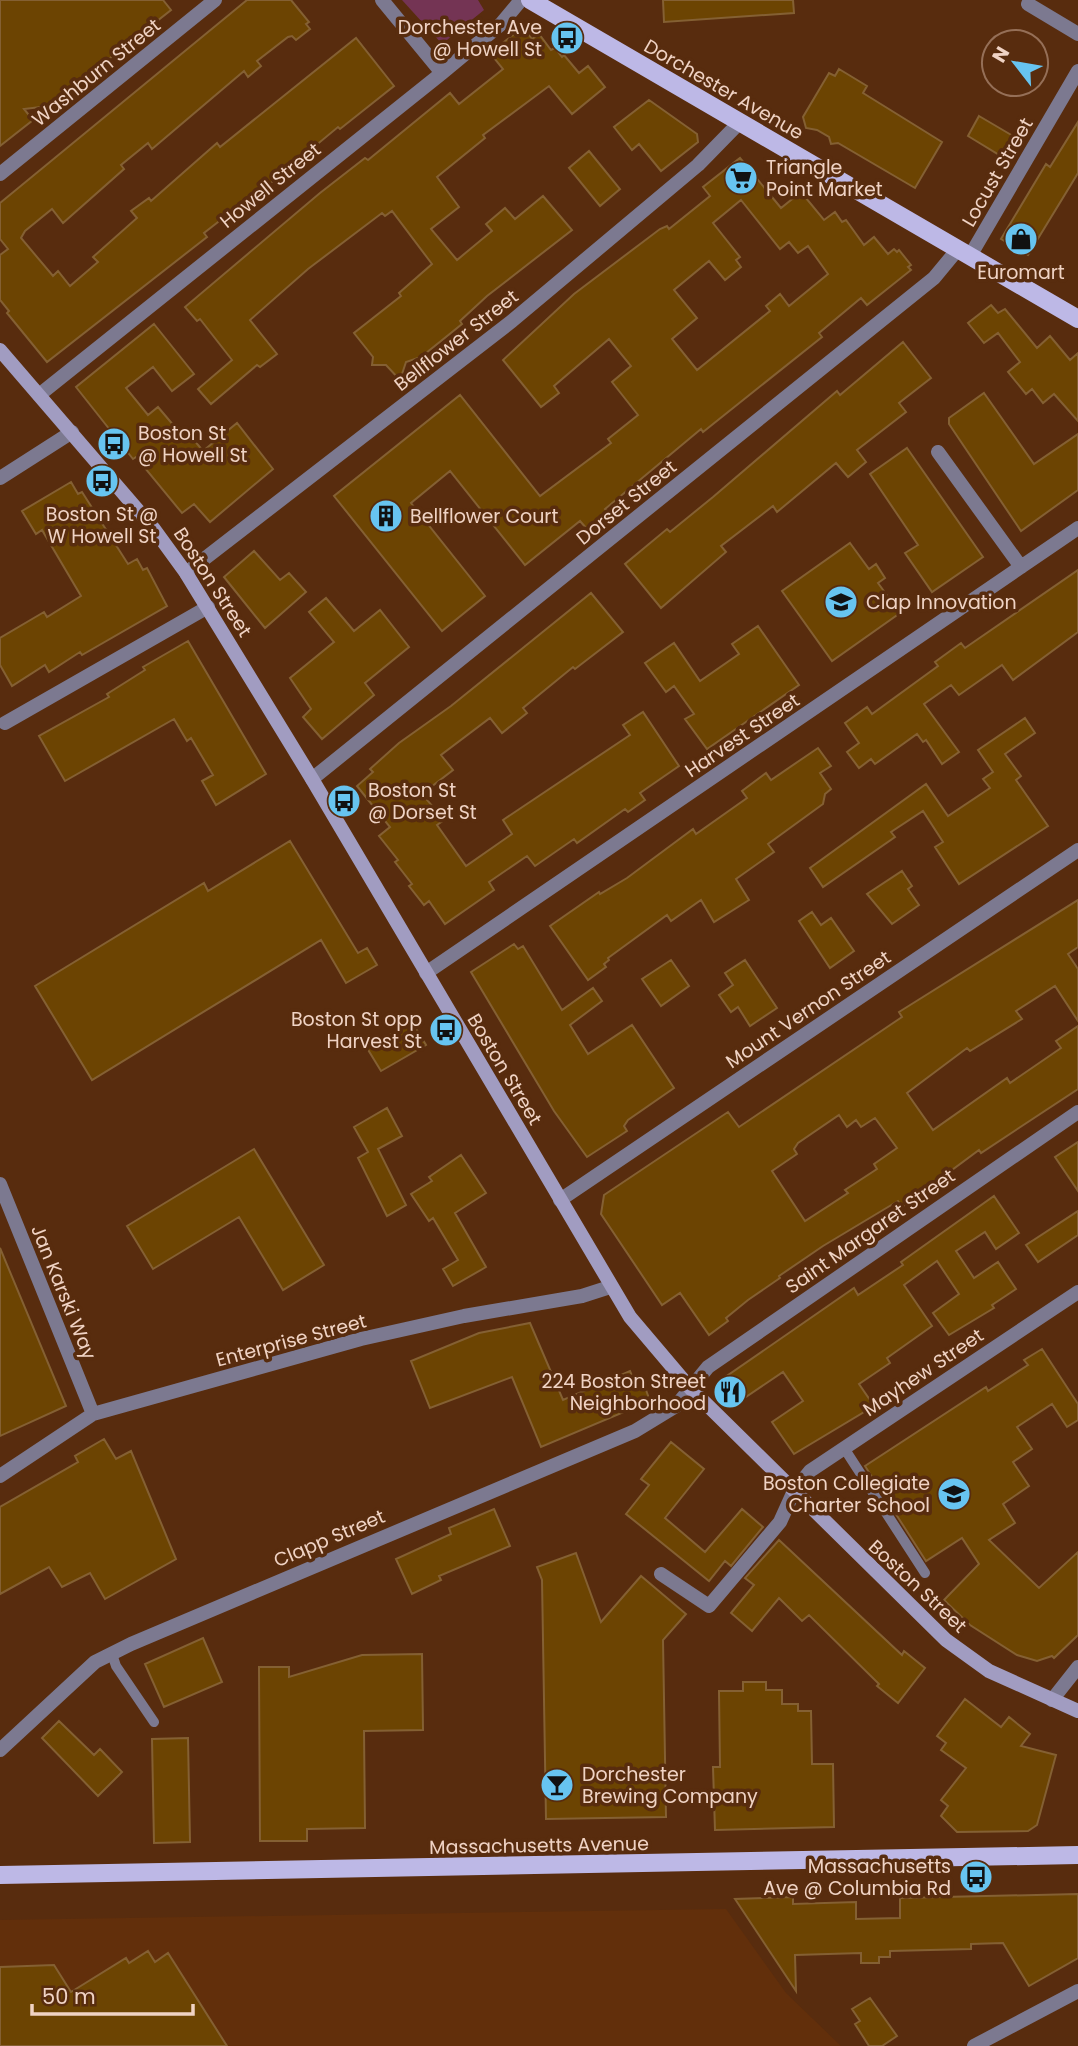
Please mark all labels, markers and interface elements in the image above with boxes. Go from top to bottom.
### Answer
street label: Washburn Street [26,12,166,133]
place label: Dorchester Ave @ Howell St [398,14,542,63]
bus stop icon: Dorchester Ave @ Howell St [548,19,586,57]
north arrow [980,28,1050,98]
street label: Dorchester Avenue [639,33,809,146]
text: N [986,41,1016,68]
street label: Locust Street [955,113,1040,232]
street label: Howell Street [214,136,327,234]
place label: Triangle Point Market [766,154,883,203]
supermarket icon: Triangle Point Market [722,159,760,197]
shop icon: Euromart [1002,220,1040,258]
place label: Euromart [977,259,1065,286]
street label: Bellflower Street [388,283,524,398]
place label: Boston St @ Howell St [138,420,248,469]
bus stop icon: Boston St @ Howell St [95,425,133,463]
street label: Dorset Street [570,453,682,551]
bus stop icon: Boston St @ W Howell St [83,462,121,500]
building icon: Bellflower Court [367,497,405,535]
place label: Boston St @ W Howell St [46,501,158,550]
place label: Bellflower Court [410,503,558,530]
street label: Boston Street [167,522,258,642]
school or university icon: Clap Innovation [822,583,860,621]
place label: Clap Innovation [866,589,1017,616]
street label: Harvest Street [680,687,805,784]
place label: Boston St @ Dorset St [368,777,477,826]
bus stop icon: Boston St @ Dorset St [325,782,363,820]
street label: Mount Vernon Street [720,944,896,1075]
place label: Boston St opp Harvest St [291,1006,422,1055]
street label: Boston Street [461,1008,549,1130]
bus stop icon: Boston St opp Harvest St [427,1011,465,1049]
street label: Saint Margaret Street [780,1163,961,1300]
street label: Jan Karski Way [24,1221,103,1364]
street label: Enterprise Street [213,1307,369,1374]
street label: Mayhew Street [858,1322,989,1423]
place label: 224 Boston Street Neighborhood [541,1368,706,1417]
restaurant icon: 224 Boston Street Neighborhood [711,1373,749,1411]
place label: Boston Collegiate Charter School [763,1470,930,1519]
school or university icon: Boston Collegiate Charter School [935,1475,973,1513]
street label: Clapp Street [269,1503,389,1574]
street label: Boston Street [862,1534,973,1639]
place label: Dorchester Brewing Company [582,1761,758,1810]
bar icon: Dorchester Brewing Company [538,1766,576,1804]
street label: Massachusetts Avenue [429,1830,649,1861]
place label: Massachusetts Ave @ Columbia Rd [763,1853,951,1902]
bus stop icon: Massachusetts Ave @ Columbia Rd [957,1858,995,1896]
scale bar [32,1972,192,2016]
text: 50 m [42,1982,96,2011]

